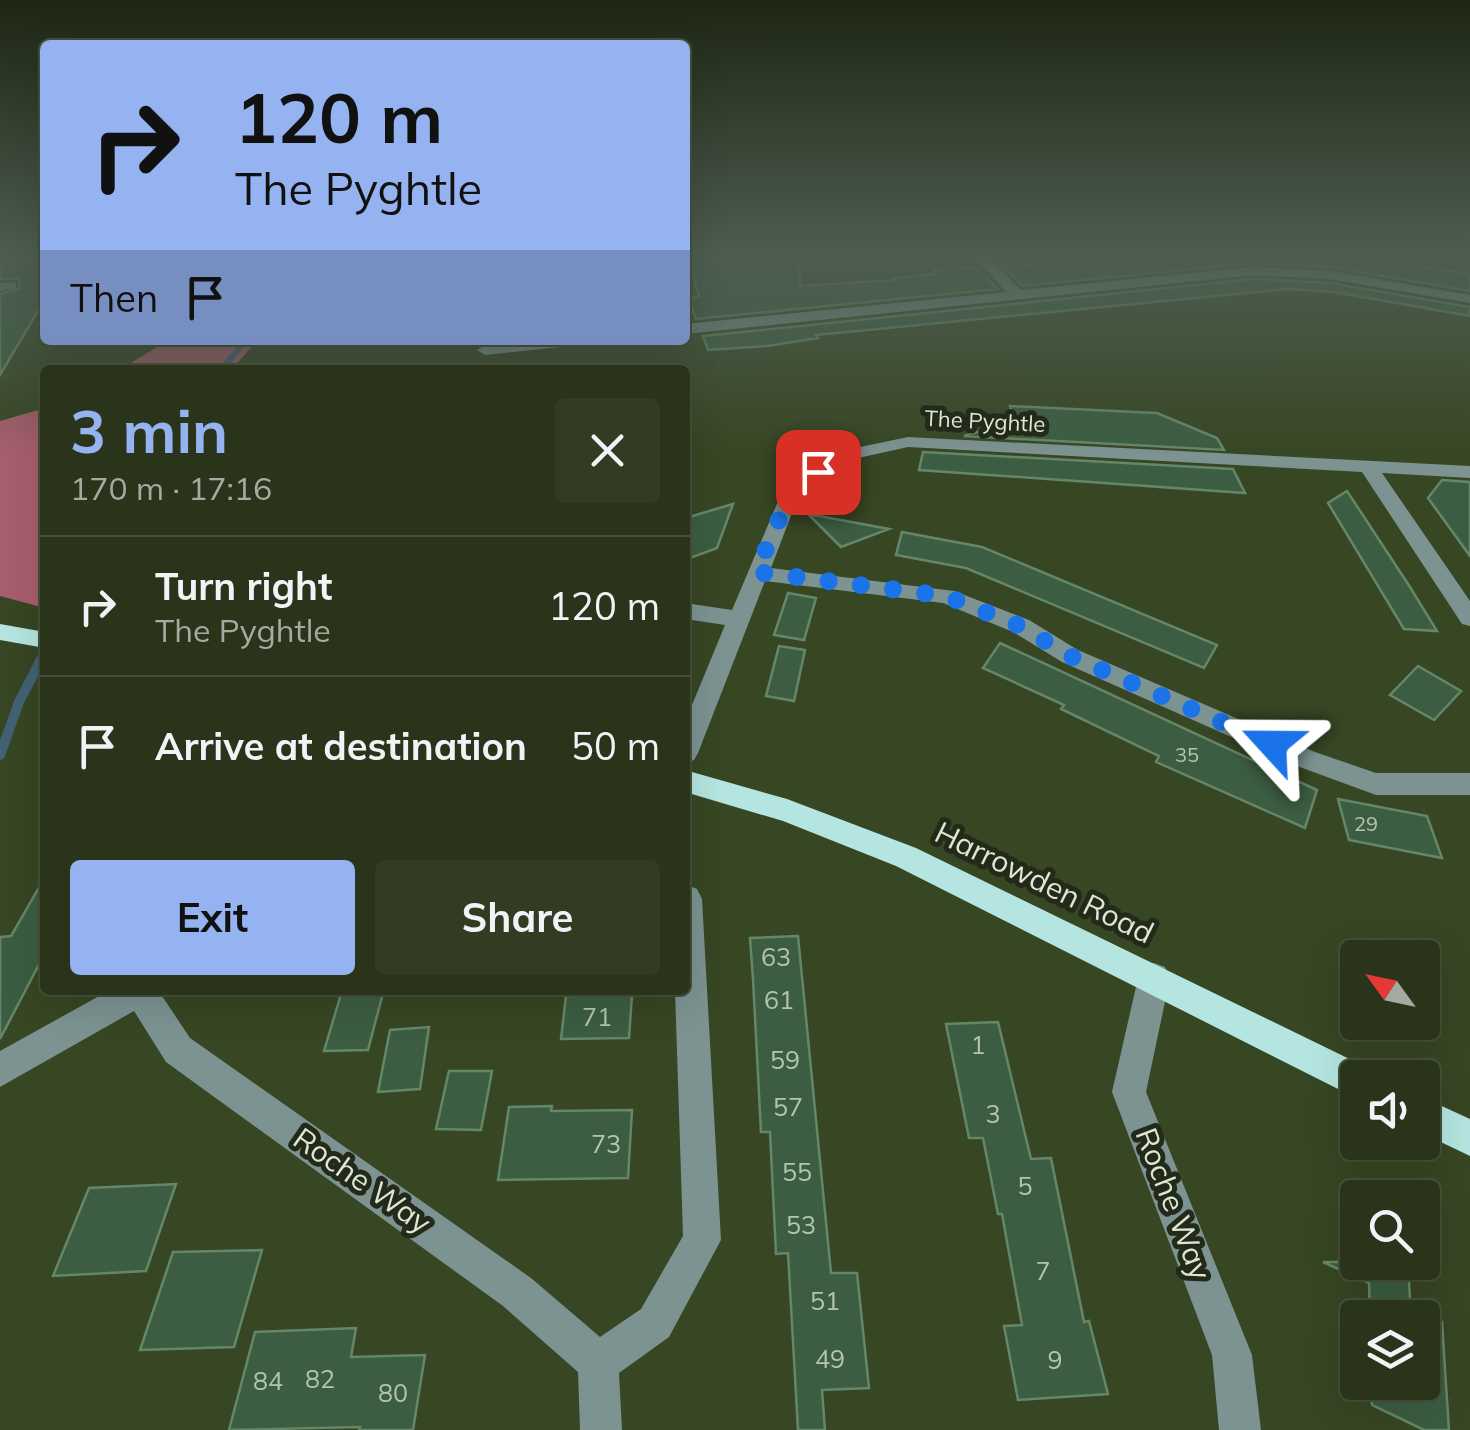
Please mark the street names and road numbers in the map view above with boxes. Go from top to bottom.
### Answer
street label: The Pyghtle [924,404,1046,438]
street label: Harrowden Road [929,813,1160,951]
street label: Roche Way [286,1119,439,1242]
street label: Roche Way [1128,1122,1220,1285]

